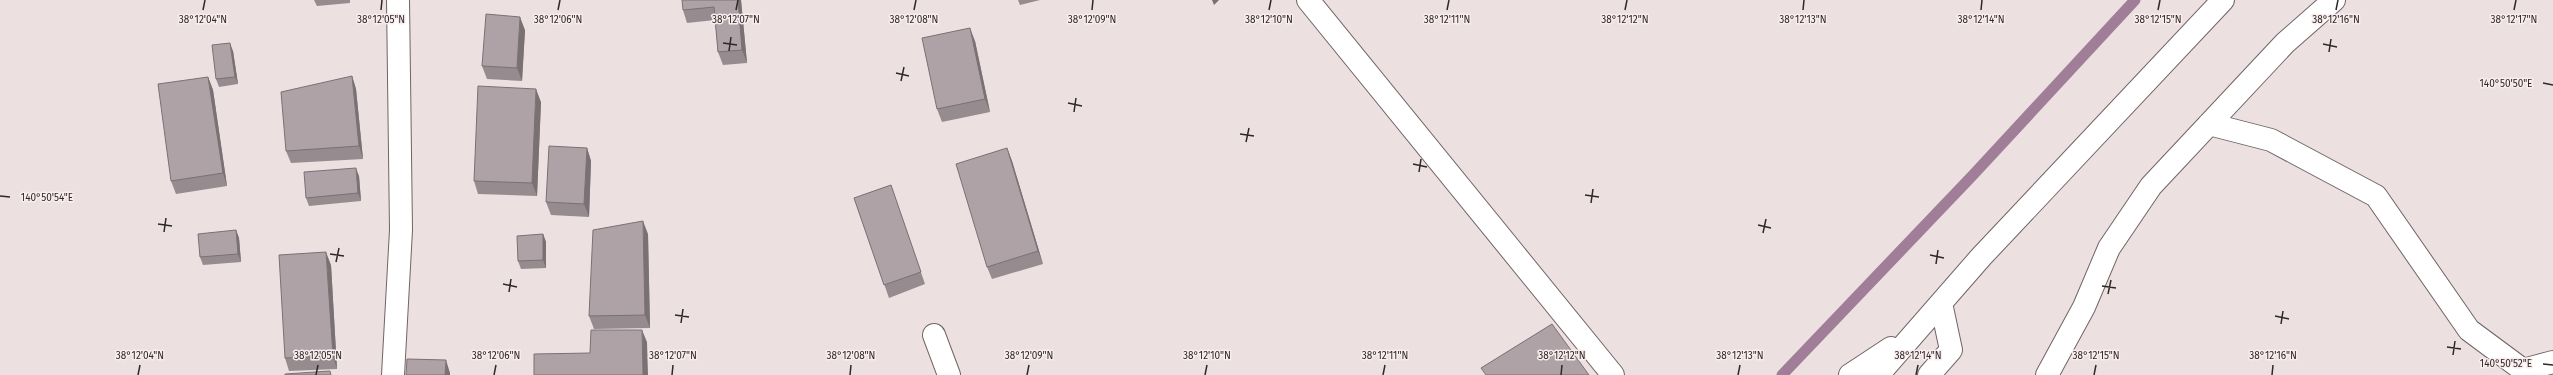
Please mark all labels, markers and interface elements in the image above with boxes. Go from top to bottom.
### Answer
text: 38°12'04"N [179,14,227,26]
text: 38°12'05"N [357,14,405,26]
text: 38°12'06"N [534,14,582,26]
text: 38°12'07"N [712,14,760,26]
text: 38°12'08"N [890,14,938,26]
text: 38°12'09"N [1068,14,1116,26]
text: 38°12'10"N [1245,14,1293,26]
text: 38°12'11"N [1424,14,1470,26]
text: 38°12'12"N [1601,14,1649,26]
text: 38°12'13"N [1779,14,1827,26]
text: 38°12'14"N [1957,14,2005,26]
text: 38°12'15"N [2134,14,2182,26]
text: 38°12'16"N [2312,14,2360,26]
text: 38°12'17"N [2491,14,2537,26]
text: 140°50'50"E [2480,78,2532,90]
text: 140°50'54"E [21,192,73,204]
text: 38°12'04"N [116,350,164,362]
text: 38°12'05"N [294,350,342,362]
text: 38°12'06"N [472,350,520,362]
text: 38°12'07"N [649,350,697,362]
text: 38°12'08"N [827,350,875,362]
text: 38°12'09"N [1005,350,1053,362]
text: 38°12'10"N [1183,350,1231,362]
text: 38°12'11"N [1362,350,1408,362]
text: 38°12'12"N [1538,350,1586,362]
text: 38°12'13"N [1716,350,1764,362]
text: 38°12'14"N [1894,350,1942,362]
text: 38°12'15"N [2072,350,2120,362]
text: 38°12'16"N [2249,350,2297,362]
text: 140°50'52"E [2480,358,2532,370]

